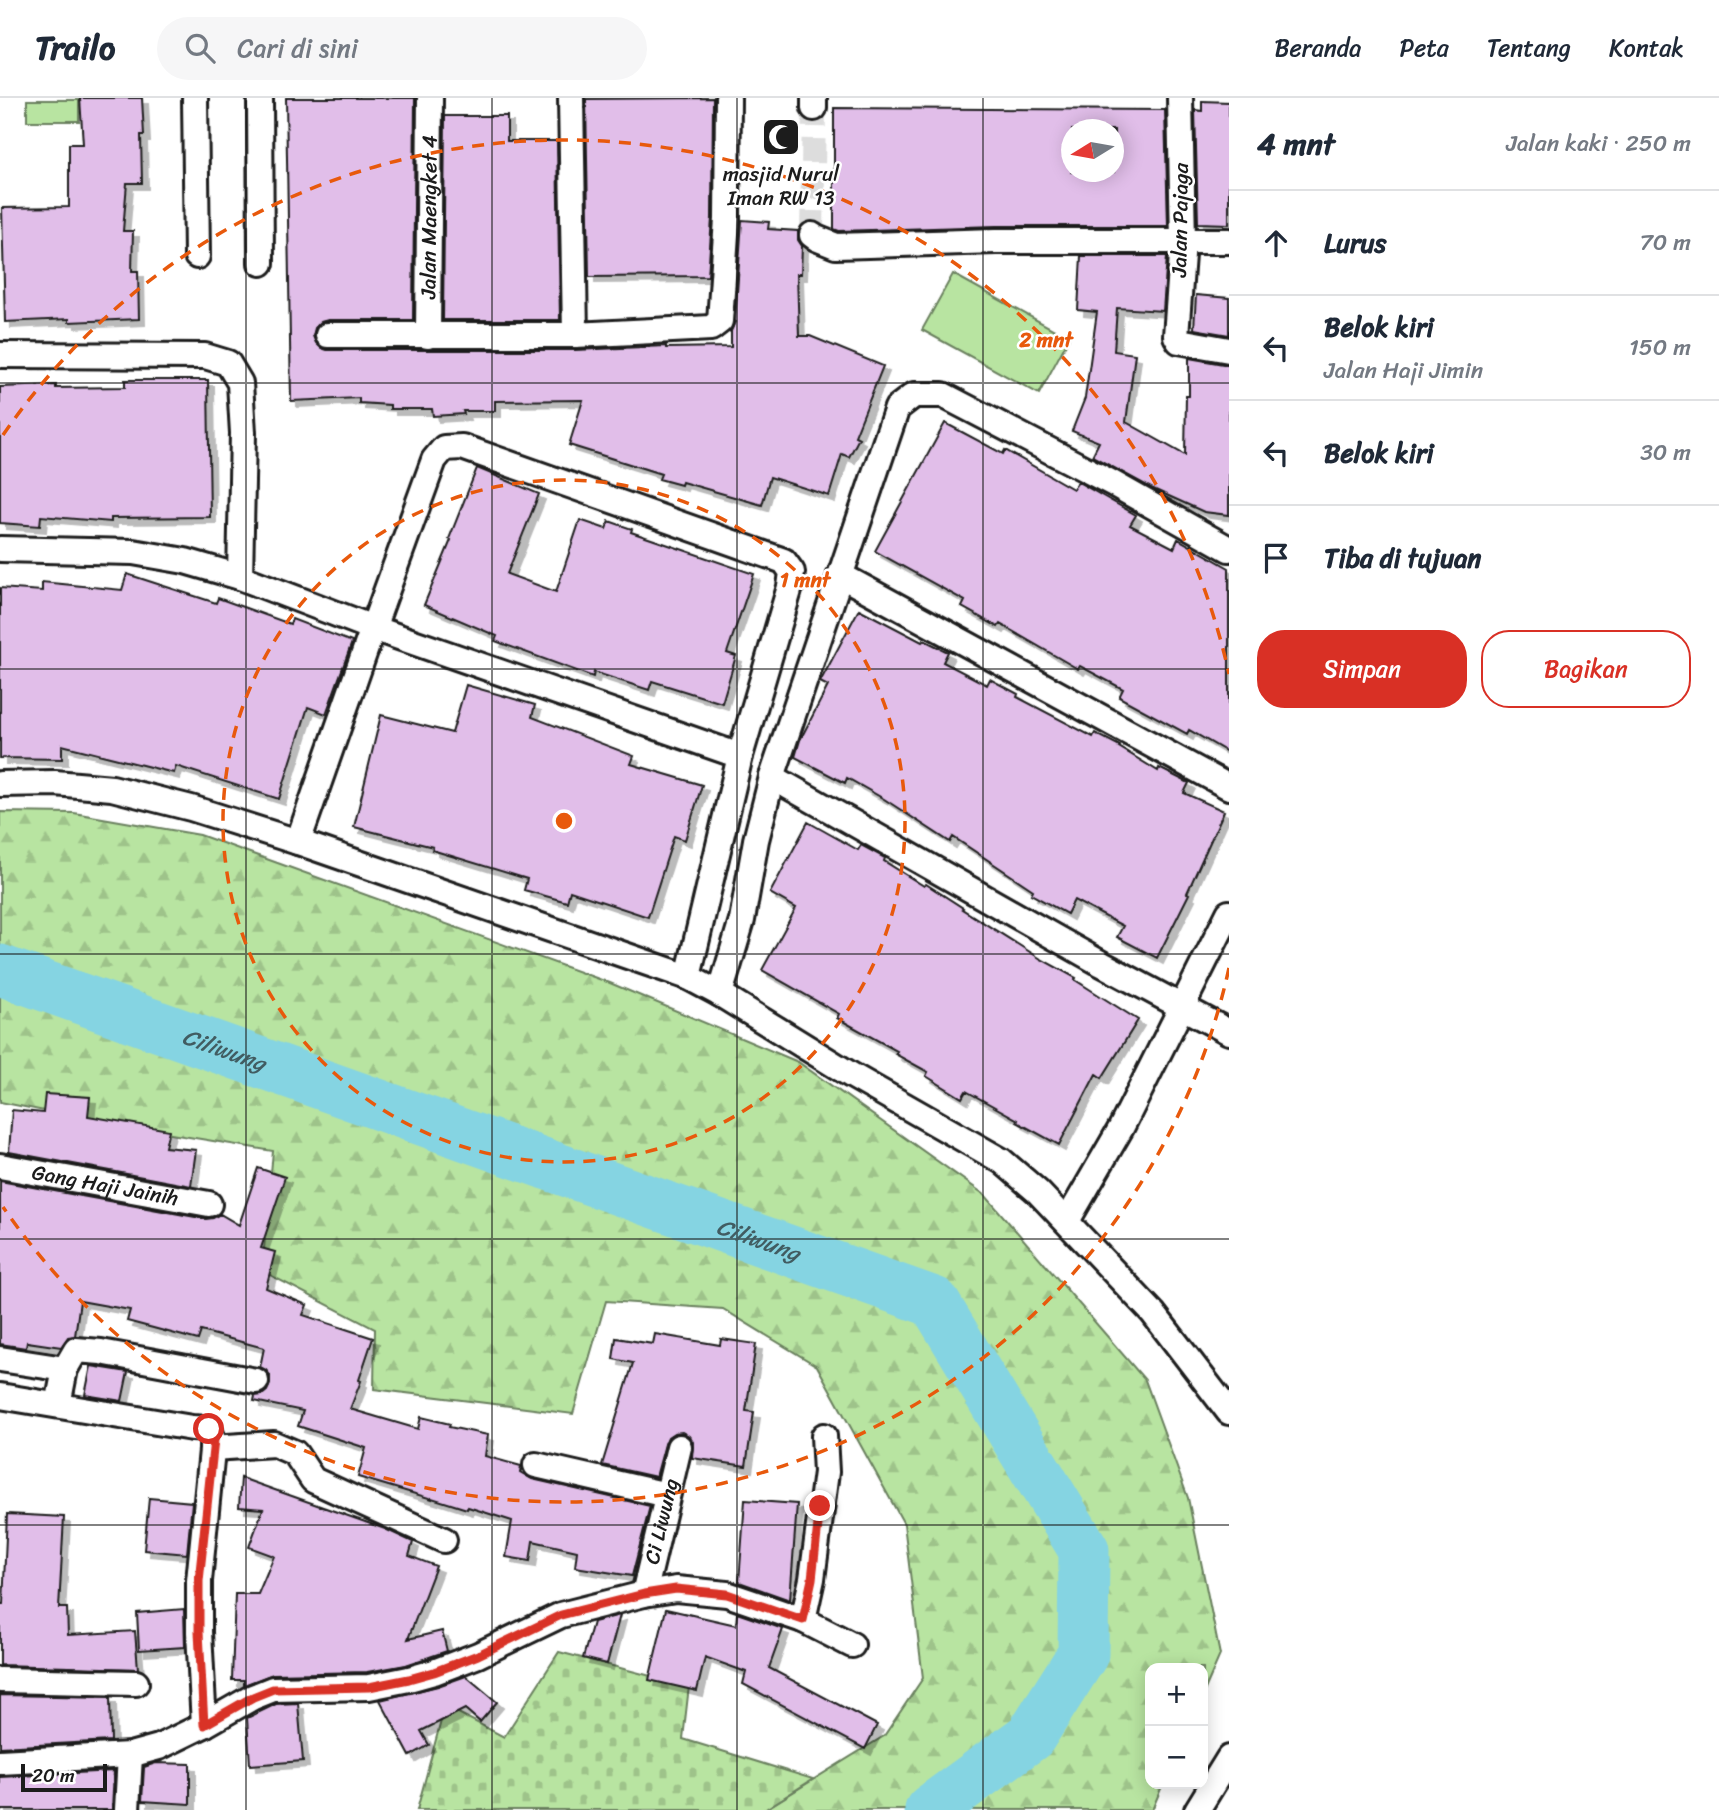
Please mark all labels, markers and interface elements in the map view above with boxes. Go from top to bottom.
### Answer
search box [157,17,647,80]
text: Trailo [35,19,115,77]
text: Cari di sini [237,25,358,71]
text: Beranda [1274,27,1361,69]
text: Peta [1399,27,1449,69]
text: Tentang [1487,27,1571,69]
text: Kontak [1609,27,1684,69]
icon: search [181,29,219,67]
mosque icon: masjid Nurul Iman RW 13 [760,116,802,158]
text: 4 mnt [1257,117,1335,171]
north arrow [1061,119,1124,182]
text: Jalan kaki · 250 m [1506,123,1691,164]
street label: Jalan Maengket 4 [409,135,449,300]
place label: masjid Nurul Iman RW 13 [723,155,840,217]
street label: Jalan Pajaga [1160,162,1200,279]
text: Lurus [1324,220,1387,266]
text: 70 m [1640,222,1691,263]
icon: ahead [1257,224,1295,262]
text: Belok kiri [1324,304,1434,350]
text: 2 mnt [1018,321,1074,359]
text: 150 m [1629,327,1691,368]
icon: left [1257,329,1295,367]
text: Jalan Haji Jimin [1324,350,1483,391]
text: Belok kiri [1324,430,1434,476]
text: 30 m [1640,432,1691,473]
icon: left [1257,434,1295,472]
text: Tiba di tujuan [1324,535,1481,581]
icon: arrive [1257,539,1295,577]
text: 1 mnt [780,561,832,599]
button: Simpan [1257,630,1467,708]
button: Bagikan [1481,630,1691,708]
centre of rings [552,809,576,833]
water label: Ciliwung [177,1016,274,1084]
street label: Gang Haji Jainih [29,1153,182,1217]
water label: Ciliwung [711,1206,808,1274]
route start [193,1413,224,1444]
street label: Ci Liwung [633,1474,690,1568]
route end [804,1490,835,1521]
map controls [1145,1663,1208,1789]
button: + [1145,1663,1208,1726]
button: − [1145,1726,1208,1789]
text: 20 m [32,1759,75,1792]
scale bar [21,1761,107,1793]

